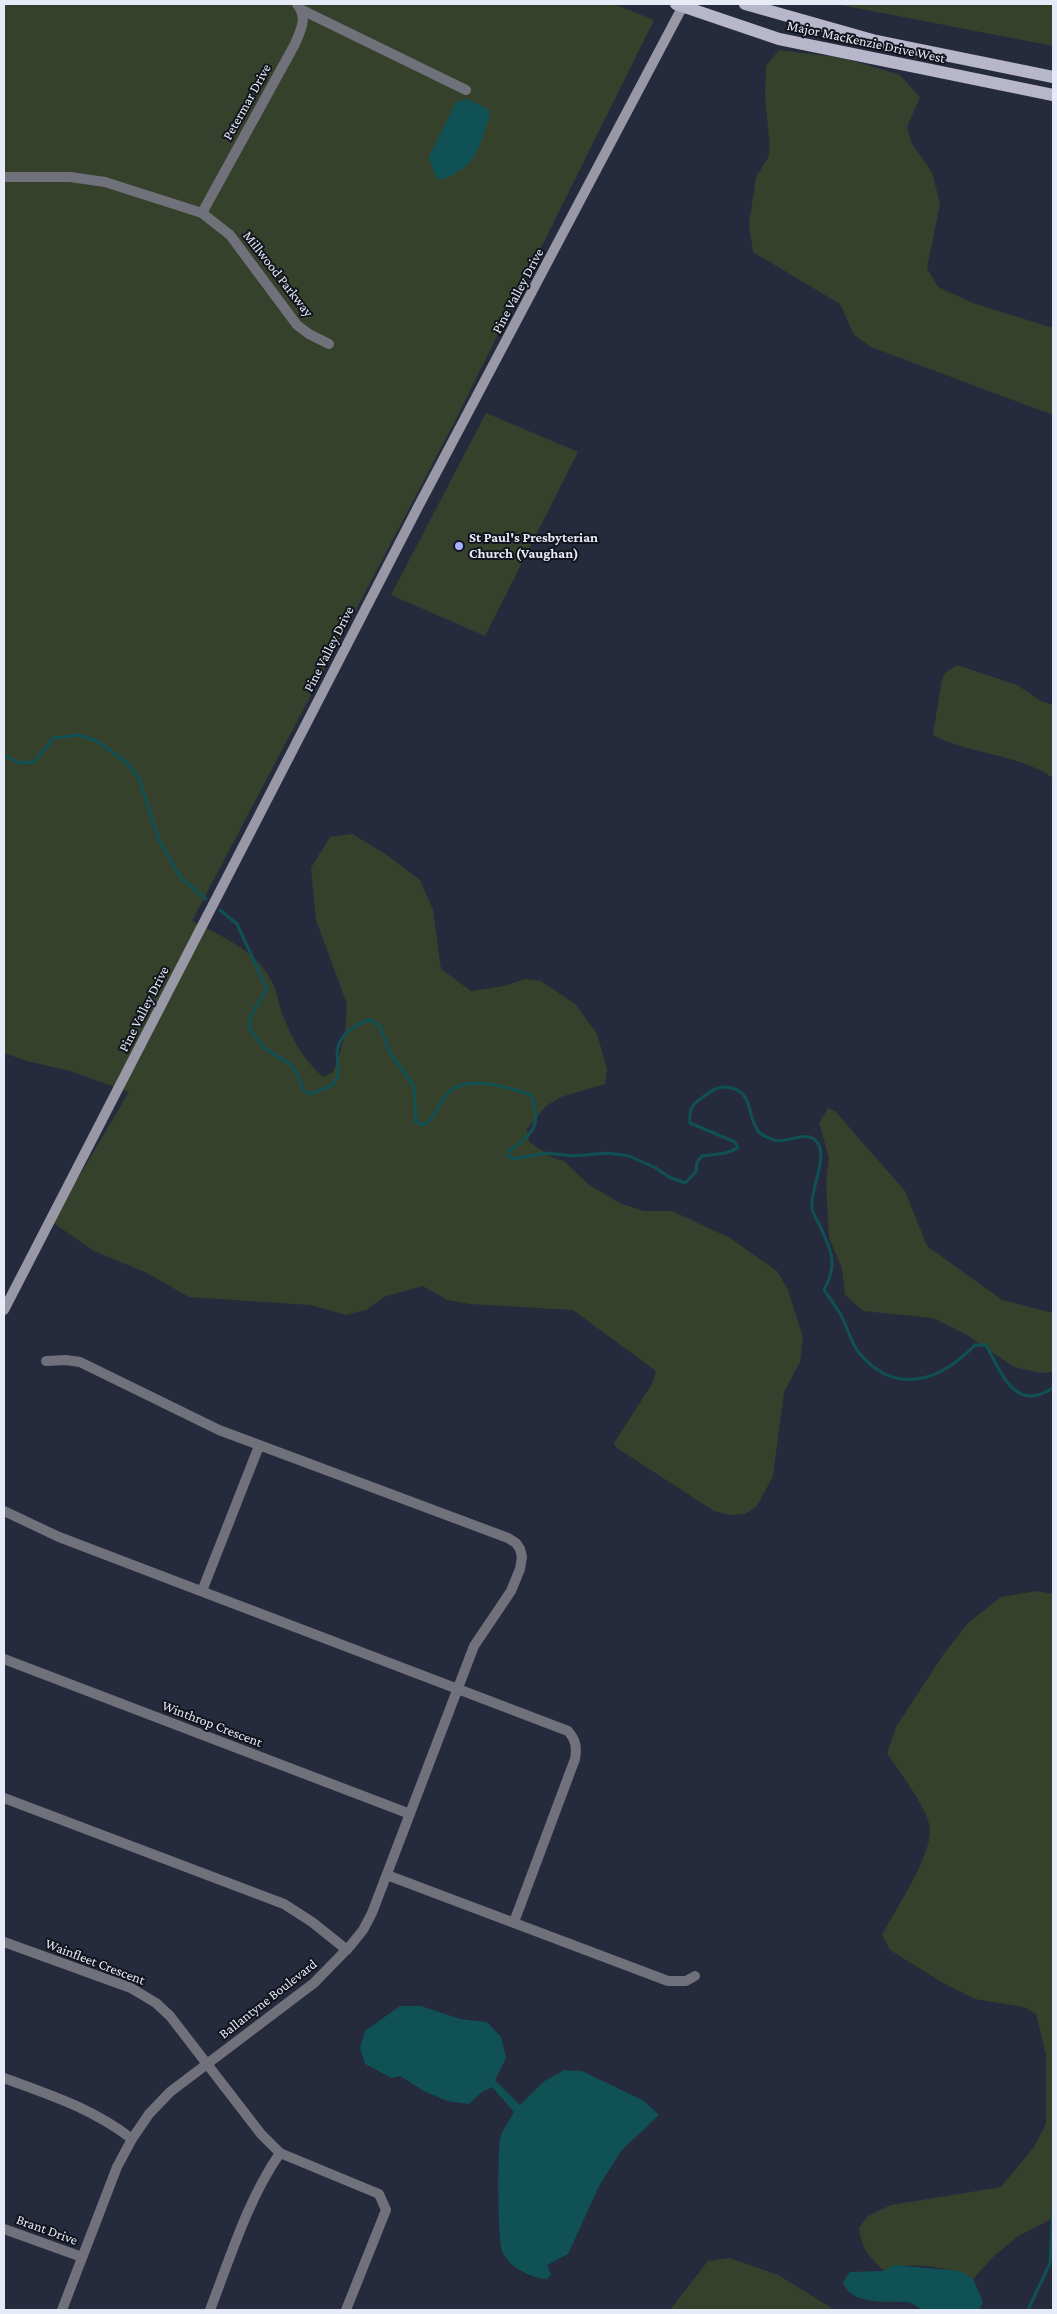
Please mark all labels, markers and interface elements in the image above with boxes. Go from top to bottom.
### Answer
street label: Major MacKenzie Drive West [785,17,947,67]
street label: Petermar Drive [219,61,275,143]
street label: Millwood Parkway [239,228,317,320]
street label: Pine Valley Drive [489,246,547,336]
place label: St Paul's Presbyterian Church (Vaughan) [469,530,598,562]
marker: St Paul's Presbyterian Church (Vaughan) [453,540,465,552]
street label: Pine Valley Drive [300,603,358,695]
street label: Pine Valley Drive [115,963,173,1055]
street label: Winthrop Crescent [159,1697,265,1751]
street label: Wainfleet Crescent [43,1935,147,1989]
street label: Ballantyne Boulevard [216,1956,320,2042]
street label: Brant Drive [14,2211,80,2249]

